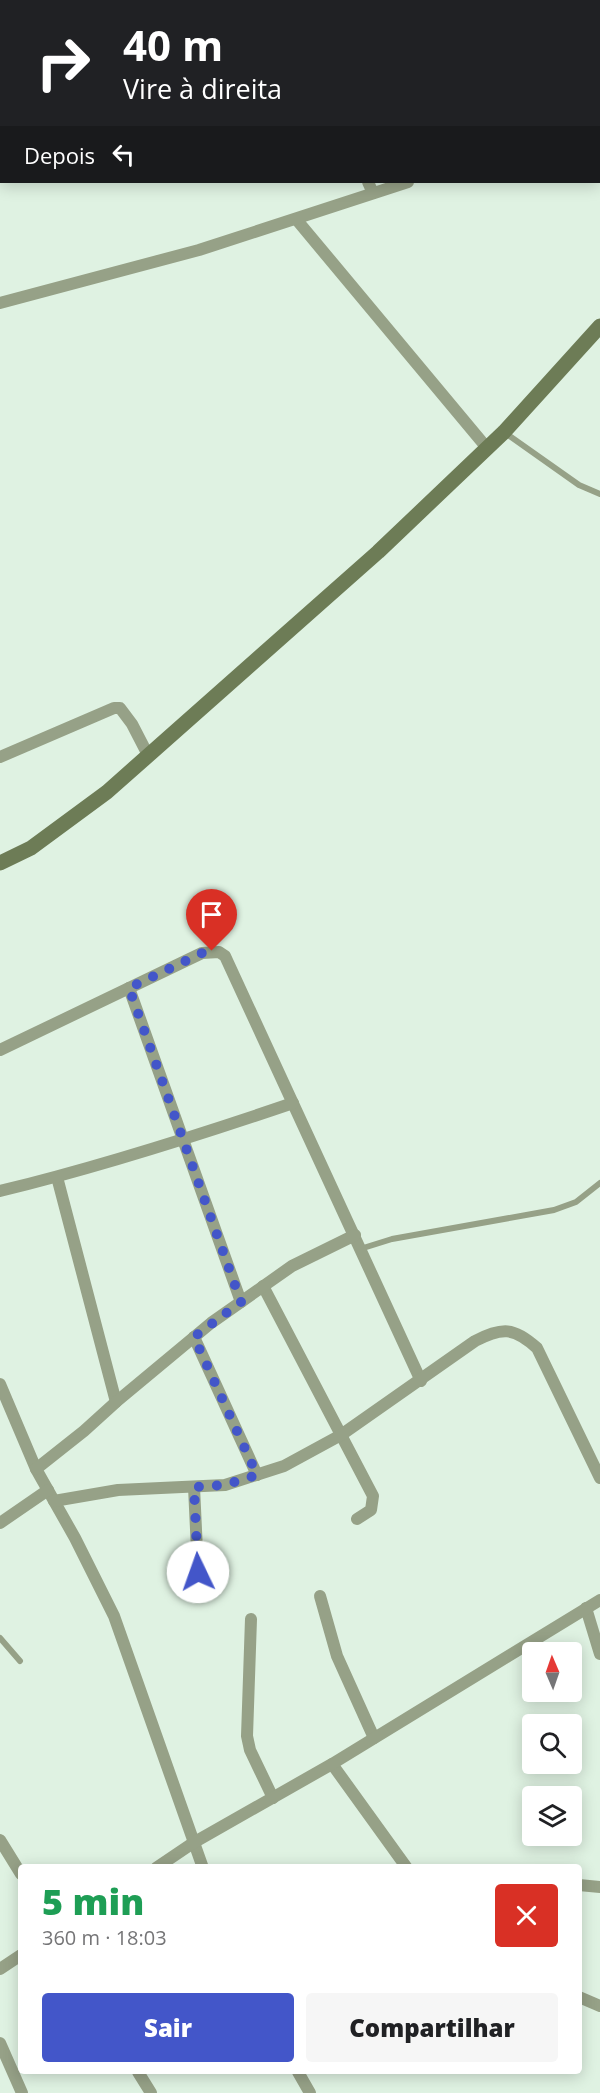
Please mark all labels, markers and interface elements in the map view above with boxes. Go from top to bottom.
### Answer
text: 40 m [123,16,223,73]
icon: right [24,24,102,102]
text: Vire à direita [123,70,282,107]
icon: left [107,138,140,171]
text: Depois [24,140,95,170]
pin [186,889,237,951]
icon: arrive [195,898,228,931]
position arrow [166,1540,230,1604]
north arrow [522,1642,582,1702]
map controls [522,1642,582,1846]
button: search [522,1714,582,1774]
button: layers [522,1786,582,1846]
text: 5 min [42,1877,144,1926]
button: close [495,1884,558,1947]
text: 360 m · 18:03 [42,1924,167,1951]
button: Sair [42,1993,294,2062]
button: Compartilhar [306,1993,558,2062]

